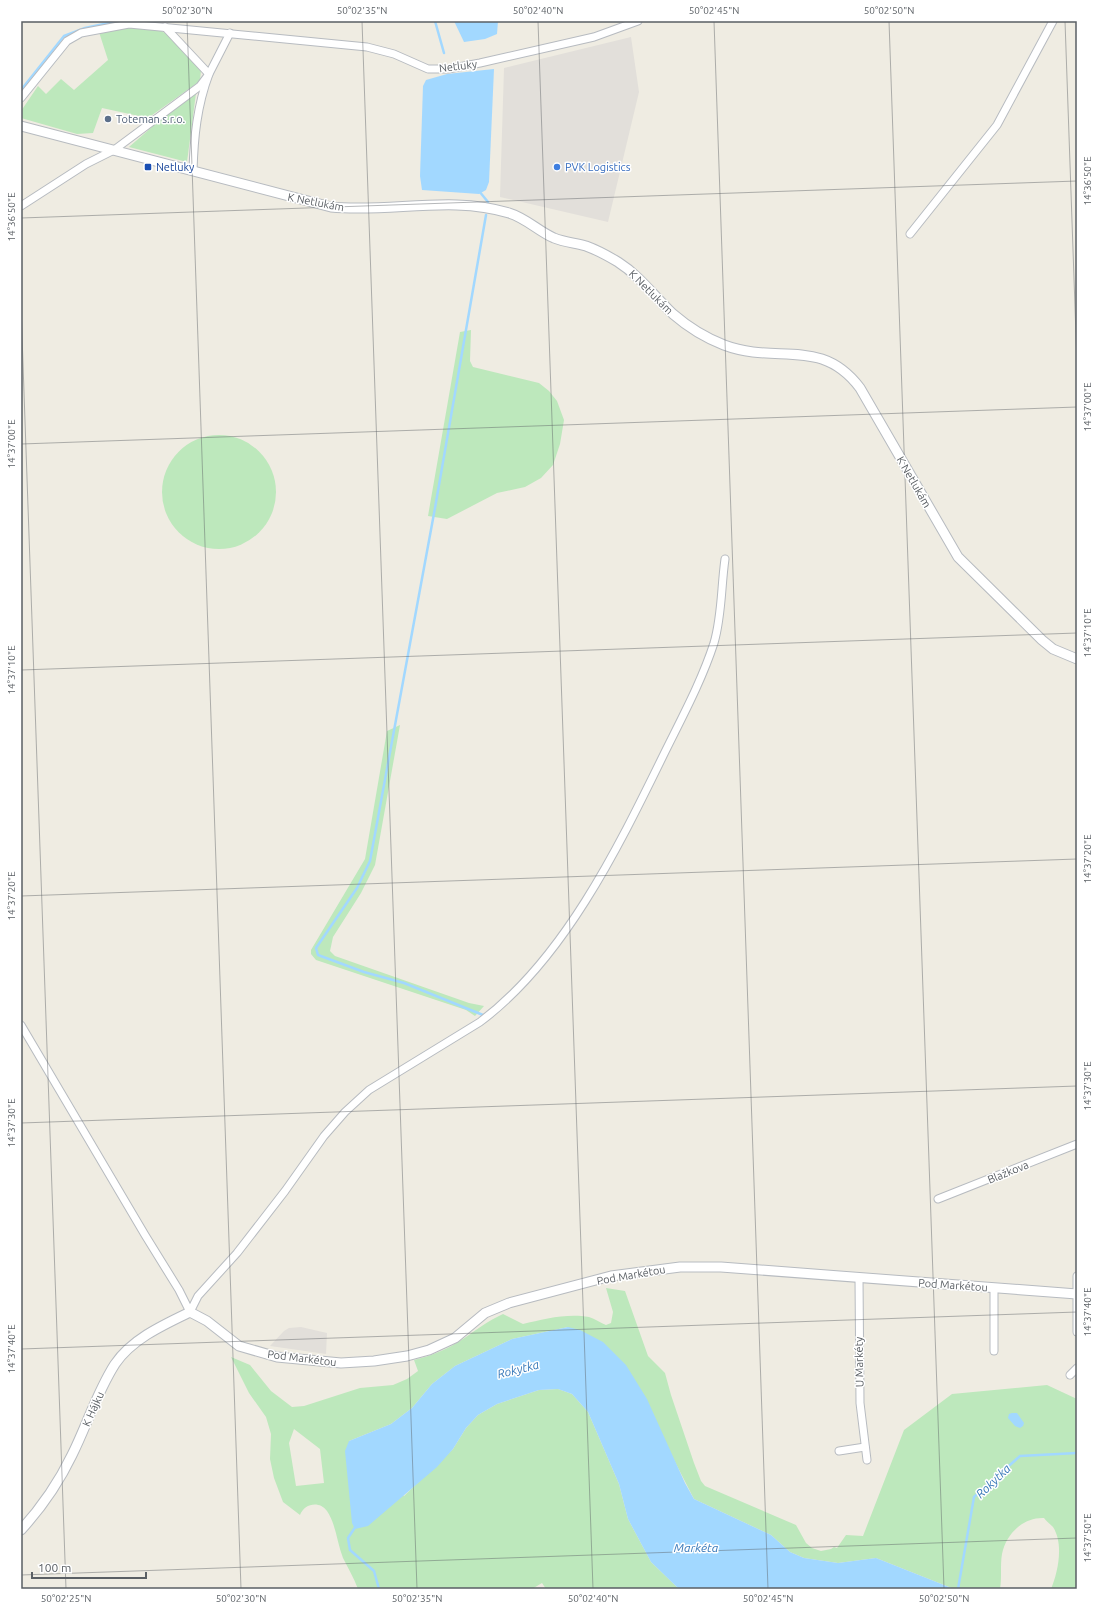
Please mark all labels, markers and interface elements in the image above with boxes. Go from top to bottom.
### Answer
text: 50°02'30"N [162,5,212,16]
text: 50°02'35"N [337,5,387,16]
text: 50°02'40"N [513,5,563,16]
text: 50°02'45"N [689,5,739,16]
text: 50°02'50"N [864,5,914,16]
street label: Netluky [438,58,478,74]
place label: Toteman s.r.o. [116,113,185,125]
marker: Toteman s.r.o. [103,114,113,124]
text: 14°36'50"E [1082,156,1093,206]
place label: Netluky [156,161,195,173]
place label: PVK Logistics [565,161,631,173]
marker: Netluky [143,162,153,172]
marker: PVK Logistics [552,162,562,172]
street label: K Netlukám [287,191,345,213]
text: 14°36'50"E [6,192,17,242]
street label: K Netlukám [626,267,676,317]
text: 14°37'00"E [1082,382,1093,432]
text: 14°37'00"E [6,419,17,469]
street label: K Netlukám [894,454,934,510]
text: 14°37'10"E [1082,608,1093,658]
text: 14°37'10"E [6,645,17,695]
text: 14°37'20"E [1082,834,1093,884]
text: 14°37'20"E [6,871,17,921]
text: 14°37'30"E [1082,1061,1093,1111]
text: 14°37'30"E [6,1098,17,1148]
street label: Blažkova [986,1158,1030,1186]
street label: Pod Markétou [596,1263,666,1287]
street label: Pod Markétou [918,1277,988,1293]
text: 14°37'40"E [1082,1287,1093,1337]
text: 14°37'40"E [6,1324,17,1374]
street label: U Markéty [853,1336,865,1387]
street label: Pod Markétou [267,1348,337,1368]
water label: Rokytka [496,1357,541,1380]
street label: K Hájku [80,1390,106,1428]
water label: Rokytka [973,1461,1013,1500]
text: 14°37'50"E [1082,1513,1093,1563]
water label: Markéta [674,1541,719,1554]
scale bar [32,1554,146,1580]
text: 100 m [38,1561,71,1574]
text: 50°02'25"N [41,1593,91,1604]
text: 50°02'30"N [216,1593,266,1604]
text: 50°02'35"N [392,1593,442,1604]
text: 50°02'40"N [568,1593,618,1604]
text: 50°02'45"N [743,1593,793,1604]
text: 50°02'50"N [919,1593,969,1604]

